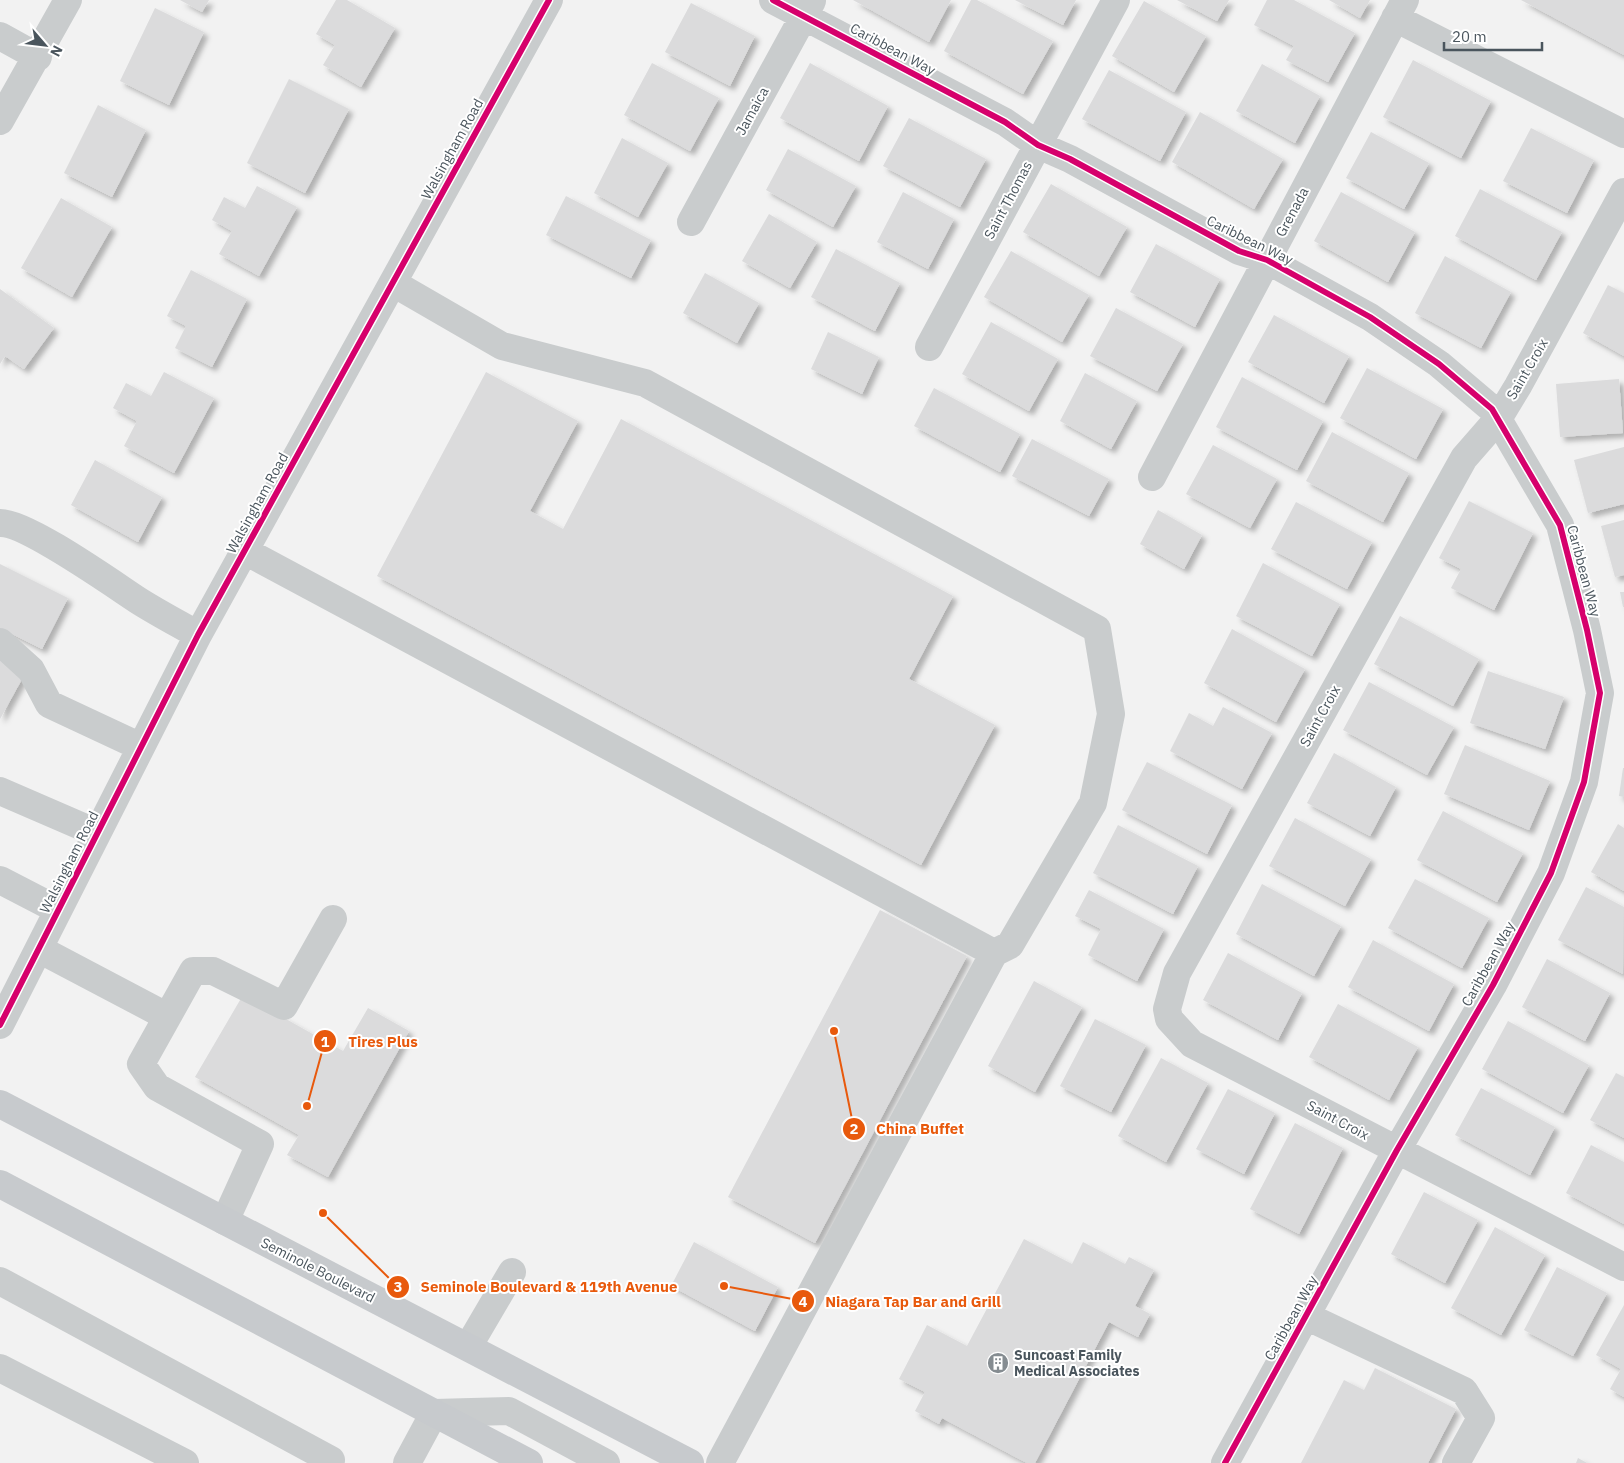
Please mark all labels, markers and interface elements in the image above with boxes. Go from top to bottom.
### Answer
street label: Caribbean Way [847,19,939,79]
north arrow [20,20,70,70]
scale bar [1444,20,1542,52]
text: 20 m [1452,27,1487,46]
text: N [46,42,67,60]
street label: Jamaica [731,83,773,138]
street label: Walsingham Road [417,95,487,203]
street label: Saint Thomas [980,158,1036,242]
street label: Grenada [1271,184,1313,240]
street label: Caribbean Way [1204,211,1296,269]
street label: Saint Croix [1502,335,1552,403]
street label: Walsingham Road [222,449,292,557]
street label: Caribbean Way [1563,523,1605,619]
street label: Saint Croix [1296,682,1344,750]
street label: Walsingham Road [35,808,103,916]
street label: Caribbean Way [1457,918,1519,1010]
callout: Tires Plus [313,1026,427,1056]
text: 1 [320,1032,330,1051]
text: Tires Plus [348,1032,418,1051]
street label: Saint Croix [1304,1096,1372,1144]
callout: China Buffet [841,1114,974,1144]
text: 2 [849,1119,859,1138]
text: China Buffet [876,1119,964,1138]
street label: Seminole Boulevard [258,1233,378,1307]
callout: Seminole Boulevard & 119th Avenue [386,1272,688,1302]
street label: Caribbean Way [1260,1272,1322,1364]
text: 3 [393,1277,403,1296]
text: Seminole Boulevard & 119th Avenue [421,1277,677,1296]
callout: Niagara Tap Bar and Grill [791,1286,1011,1316]
text: 4 [798,1292,808,1311]
text: Niagara Tap Bar and Grill [825,1292,1001,1311]
place label: Suncoast Family Medical Associates [1014,1346,1139,1380]
building icon: Suncoast Family Medical Associates [986,1351,1010,1375]

